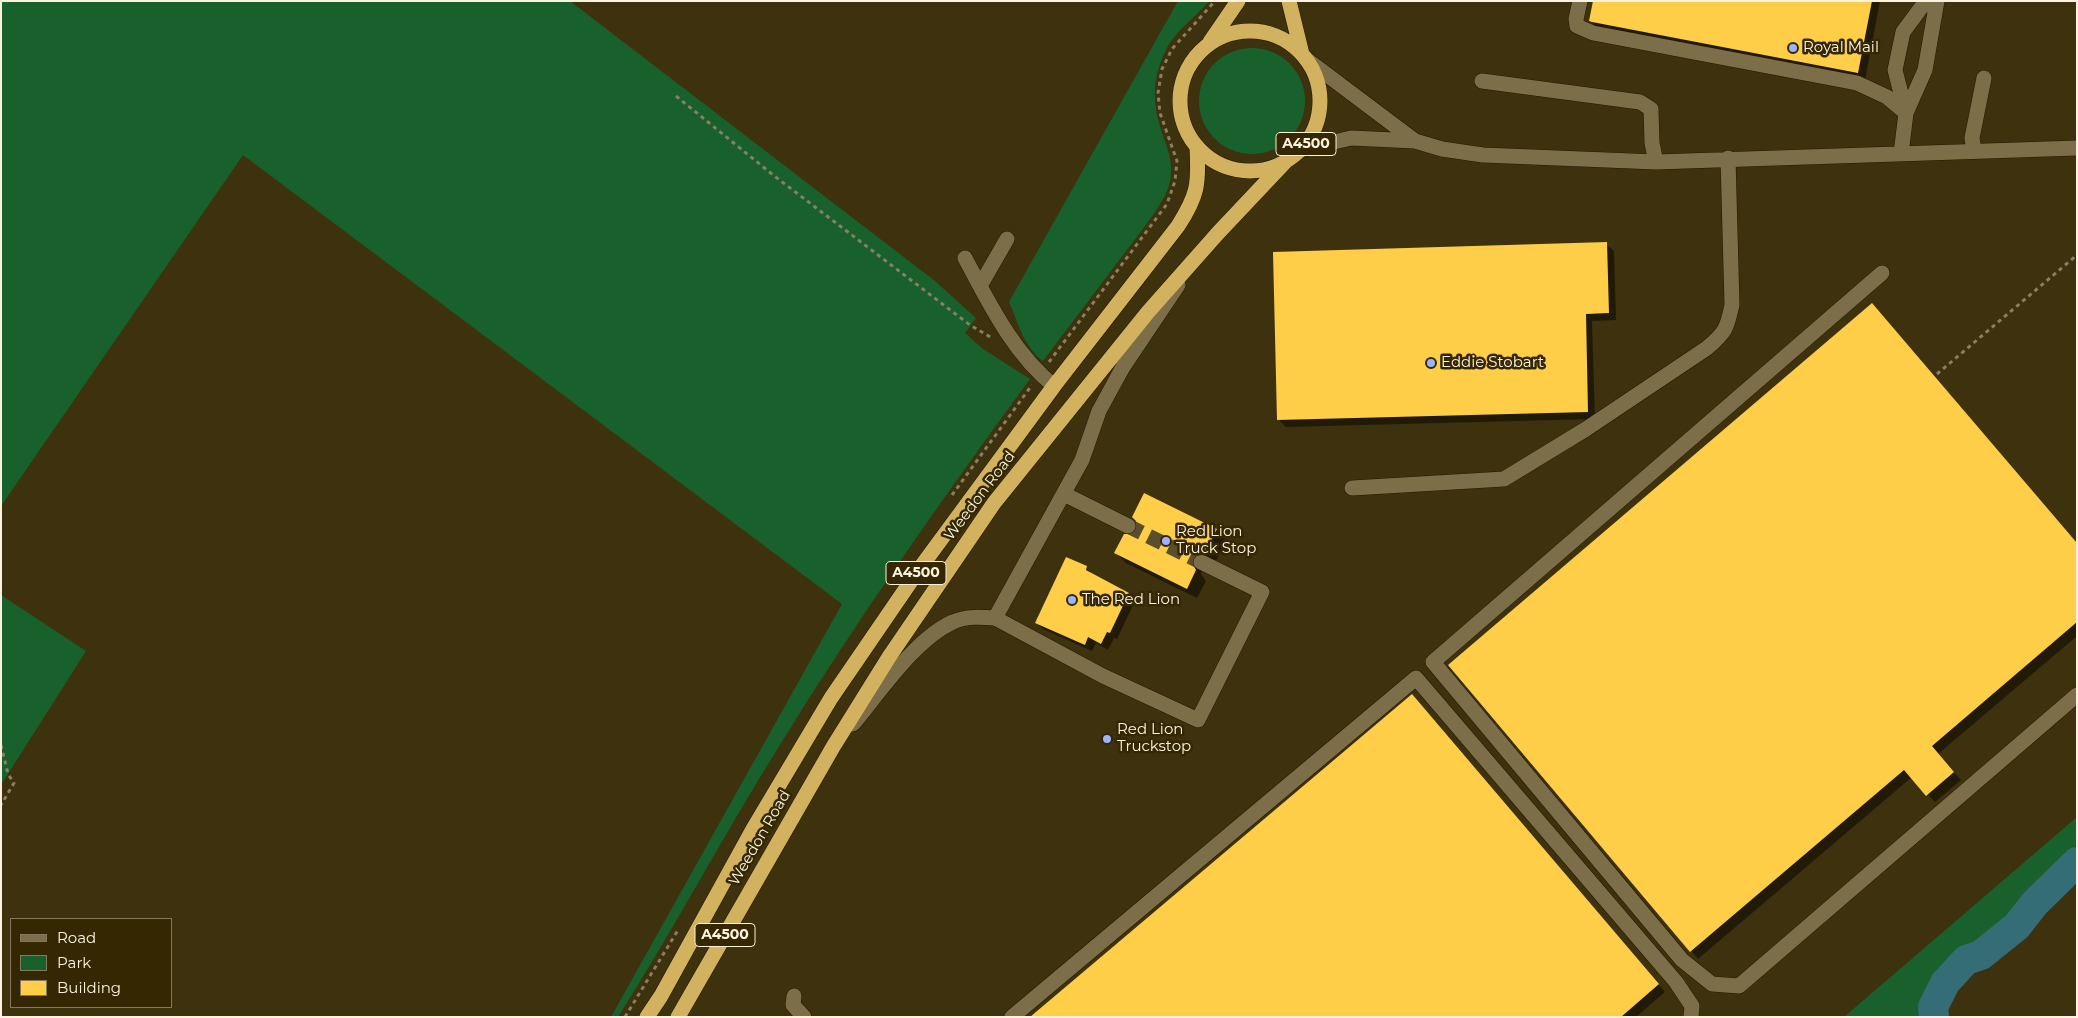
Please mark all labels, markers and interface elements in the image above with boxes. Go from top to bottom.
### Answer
place label: Royal Mail [1803,39,1879,57]
marker: Royal Mail [1787,42,1799,54]
road number: A4500 [1276,132,1336,156]
place label: Eddie Stobart [1441,354,1544,372]
marker: Eddie Stobart [1425,357,1437,369]
street label: Weedon Road [941,448,1019,544]
place label: Red Lion Truck Stop [1176,523,1256,558]
marker: Red Lion Truck Stop [1160,535,1172,547]
road number: A4500 [886,562,946,584]
place label: The Red Lion [1082,591,1180,609]
marker: The Red Lion [1066,594,1078,606]
place label: Red Lion Truckstop [1117,721,1191,756]
marker: Red Lion Truckstop [1101,733,1113,745]
street label: Weedon Road [725,787,795,889]
legend [10,918,172,1008]
road number: A4500 [695,924,755,946]
text: Road [57,928,96,947]
text: Park [57,953,91,972]
text: Building [57,978,121,997]

